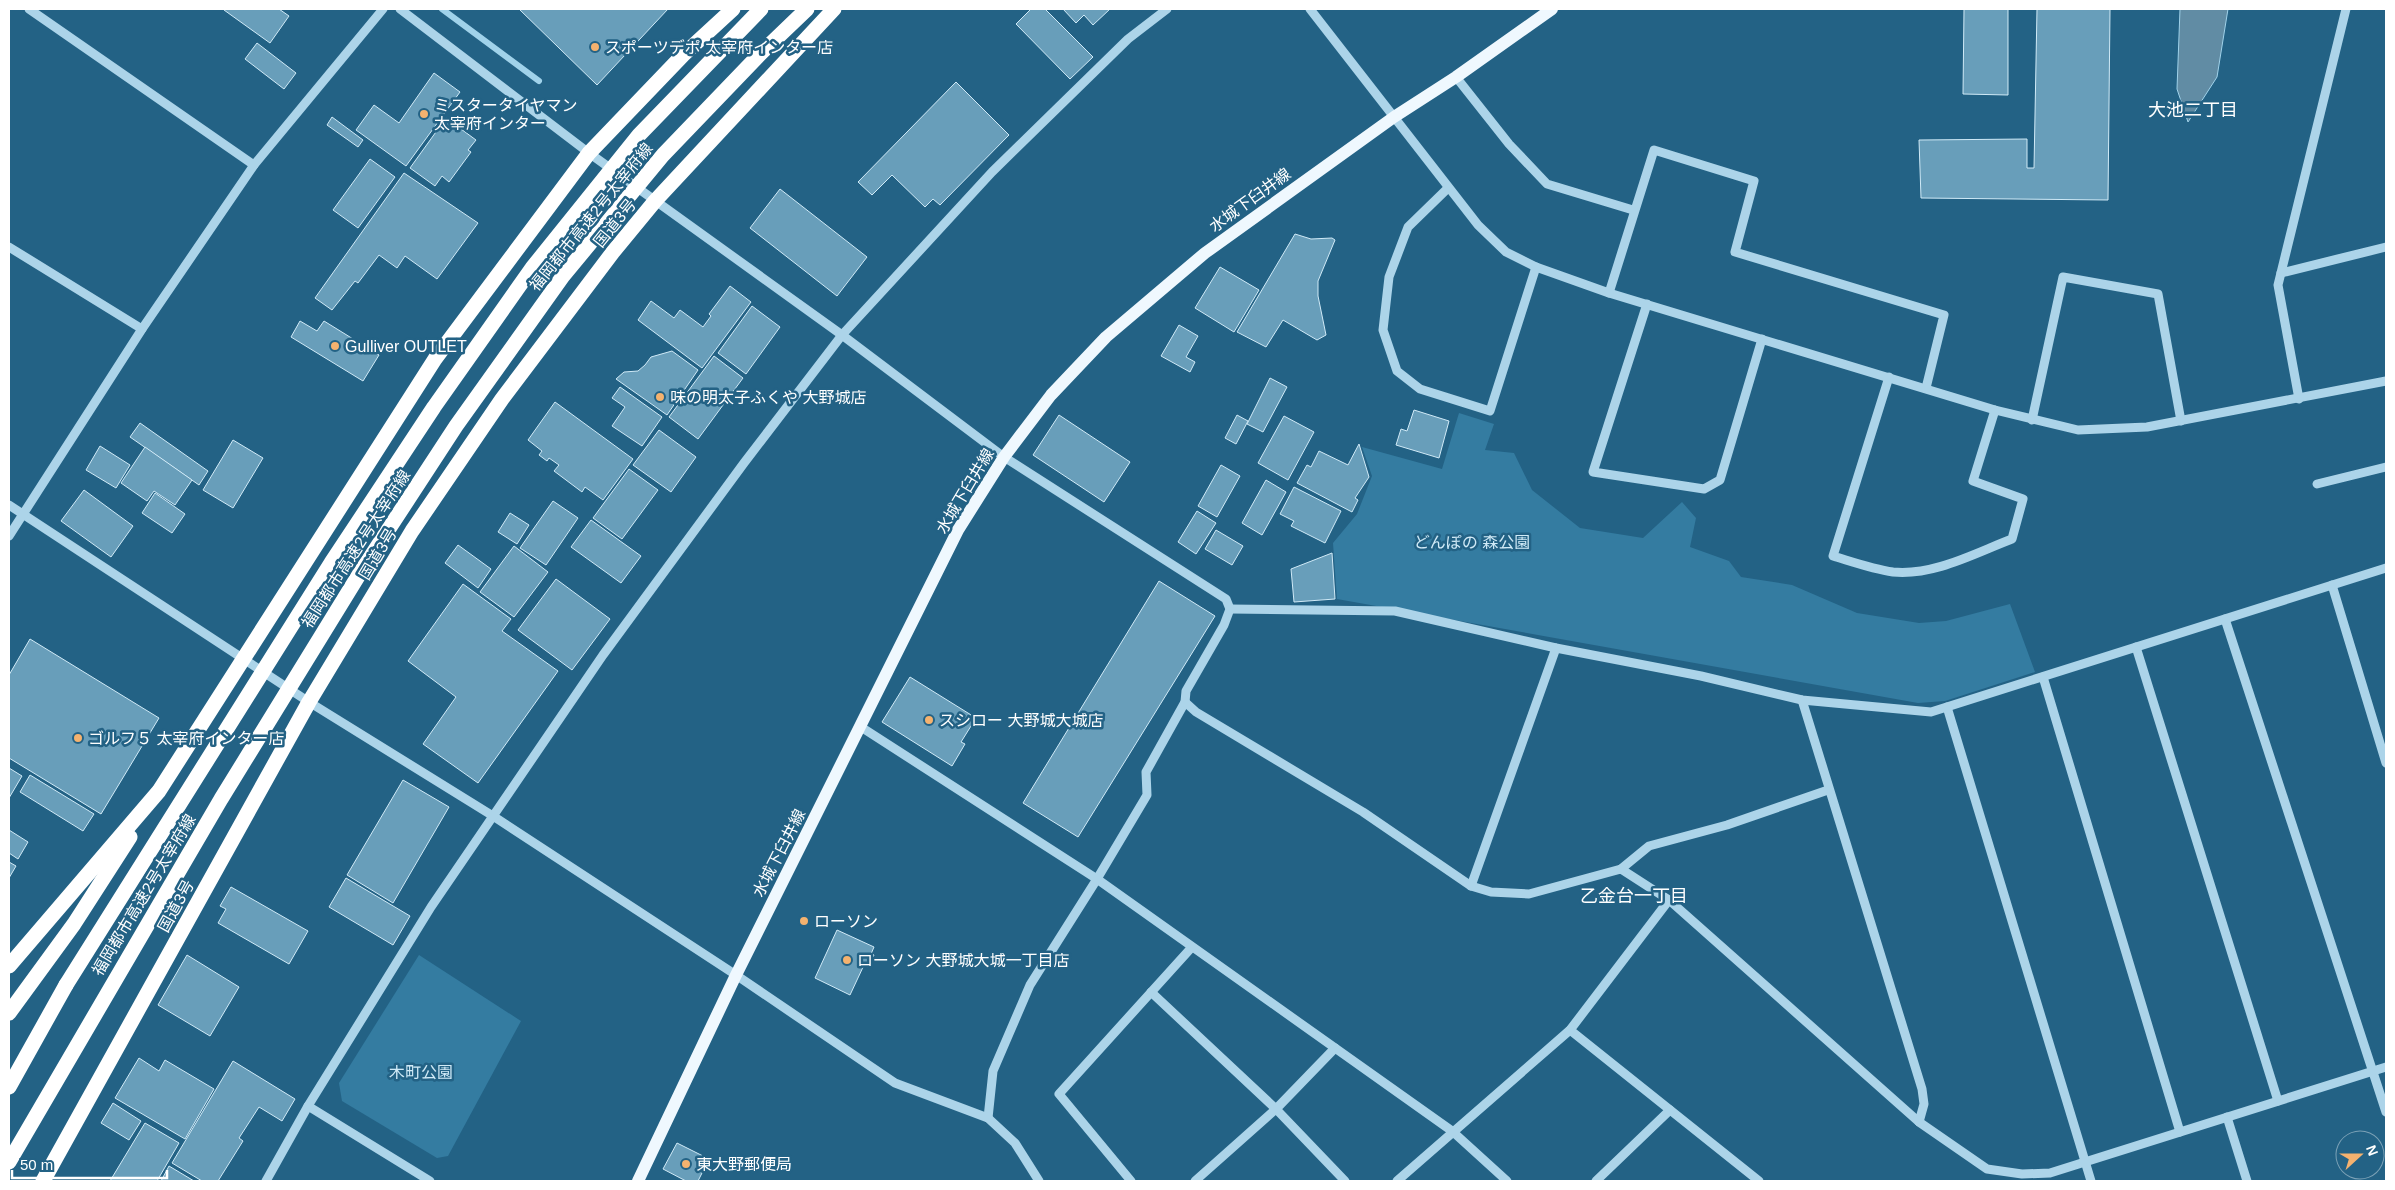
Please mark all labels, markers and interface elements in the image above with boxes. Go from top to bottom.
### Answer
place label: スポーツデポ 太宰府インター店 [605,39,833,56]
marker: スポーツデポ 太宰府インター店 [589,41,601,53]
place label: ミスタータイヤマン 太宰府インター [434,97,578,132]
district label: 大池二丁目 [2148,100,2238,120]
marker: ミスタータイヤマン 太宰府インター [418,108,430,120]
street label: 福岡都市高速2号太宰府線 [526,140,656,294]
street label: 水城下臼井線 [1206,165,1294,235]
street label: 国道3号 [590,196,640,250]
place label: Gulliver OUTLET [345,338,467,355]
marker: Gulliver OUTLET [329,340,341,352]
place label: 味の明太子ふくや 大野城店 [670,389,866,406]
marker: 味の明太子ふくや 大野城店 [654,391,666,403]
street label: 水城下臼井線 [933,445,997,537]
street label: 福岡都市高速2号太宰府線 [299,467,413,631]
street label: 国道3号 [356,525,400,583]
park label: どんぽの 森公園 [1414,534,1530,551]
place label: スシロー 大野城大城店 [939,712,1103,729]
marker: スシロー 大野城大城店 [923,714,935,726]
place label: ゴルフ５ 太宰府インター店 [88,730,284,747]
marker: ゴルフ５ 太宰府インター店 [72,732,84,744]
street label: 水城下臼井線 [750,806,808,900]
street label: 福岡都市高速2号太宰府線 [89,811,199,979]
street label: 国道3号 [155,877,197,935]
district label: 乙金台一丁目 [1580,886,1688,906]
place label: ローソン [814,913,878,930]
marker: ローソン [798,915,810,927]
place label: ローソン 大野城大城一丁目店 [857,952,1069,969]
marker: ローソン 大野城大城一丁目店 [841,954,853,966]
park label: 木町公園 [389,1064,453,1081]
north arrow [2335,1130,2385,1180]
text: N [2363,1143,2381,1158]
scale bar [12,1148,168,1180]
text: 50 m [20,1156,53,1173]
place label: 東大野郵便局 [696,1156,792,1173]
marker: 東大野郵便局 [680,1158,692,1170]

